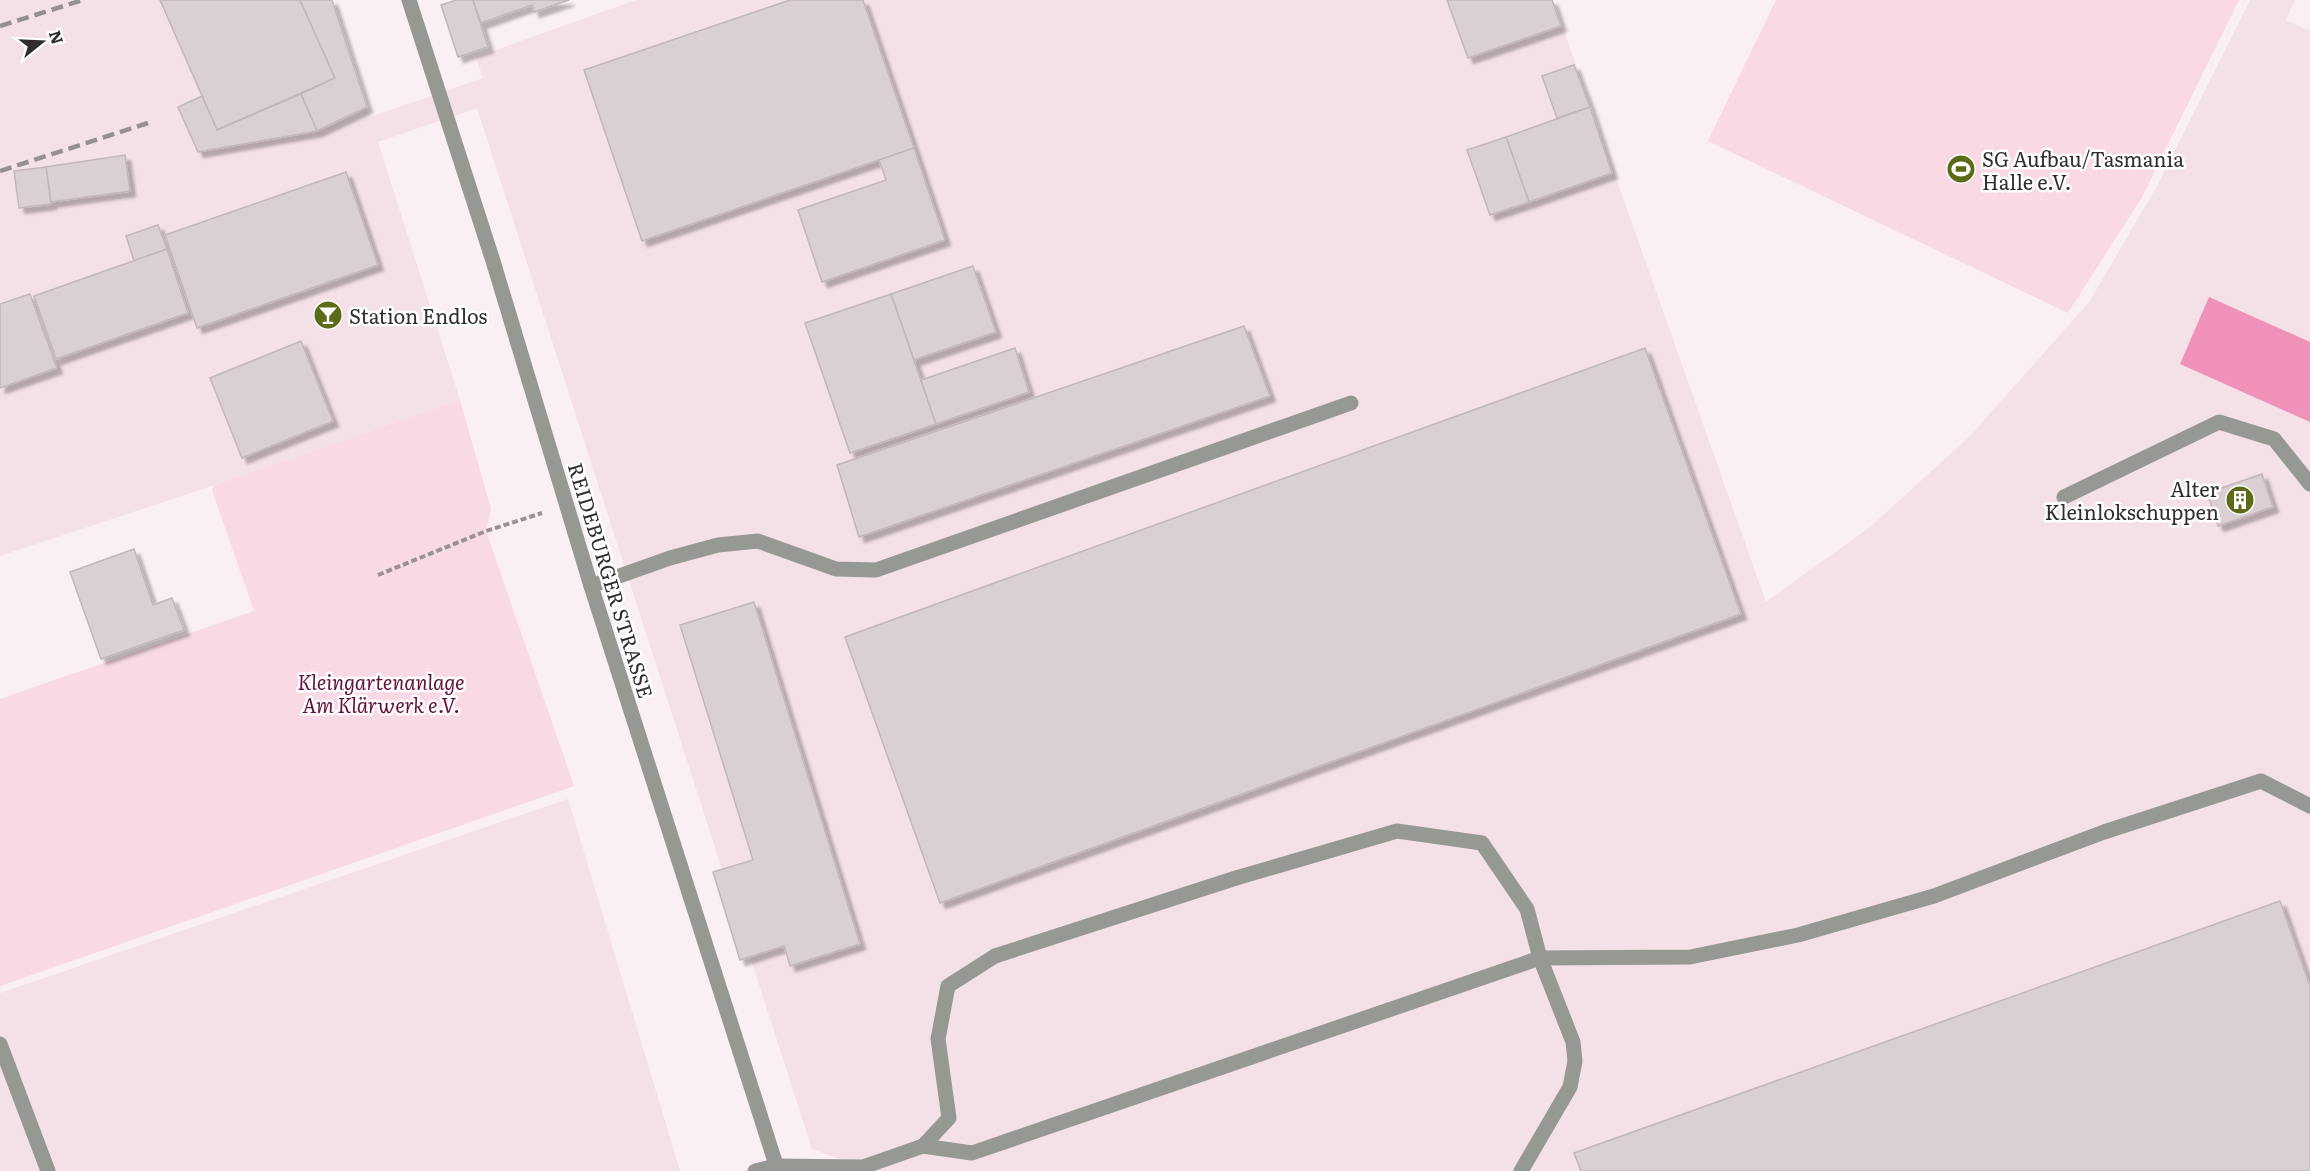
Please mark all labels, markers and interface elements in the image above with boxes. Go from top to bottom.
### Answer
north arrow [12,12,72,72]
text: N [44,27,71,47]
place label: SG Aufbau/Tasmania Halle e.V. [1982,143,2184,196]
sports icon: SG Aufbau/Tasmania Halle e.V. [1945,153,1977,185]
bar icon: Station Endlos [312,299,344,331]
place label: Station Endlos [349,300,487,330]
street label: REIDEBURGER STRASSE [562,459,662,701]
place label: Alter Kleinlokschuppen [2045,473,2220,526]
building icon: Alter Kleinlokschuppen [2224,484,2256,516]
park label: Kleingartenanlage Am Klärwerk e.V. [298,666,464,719]

